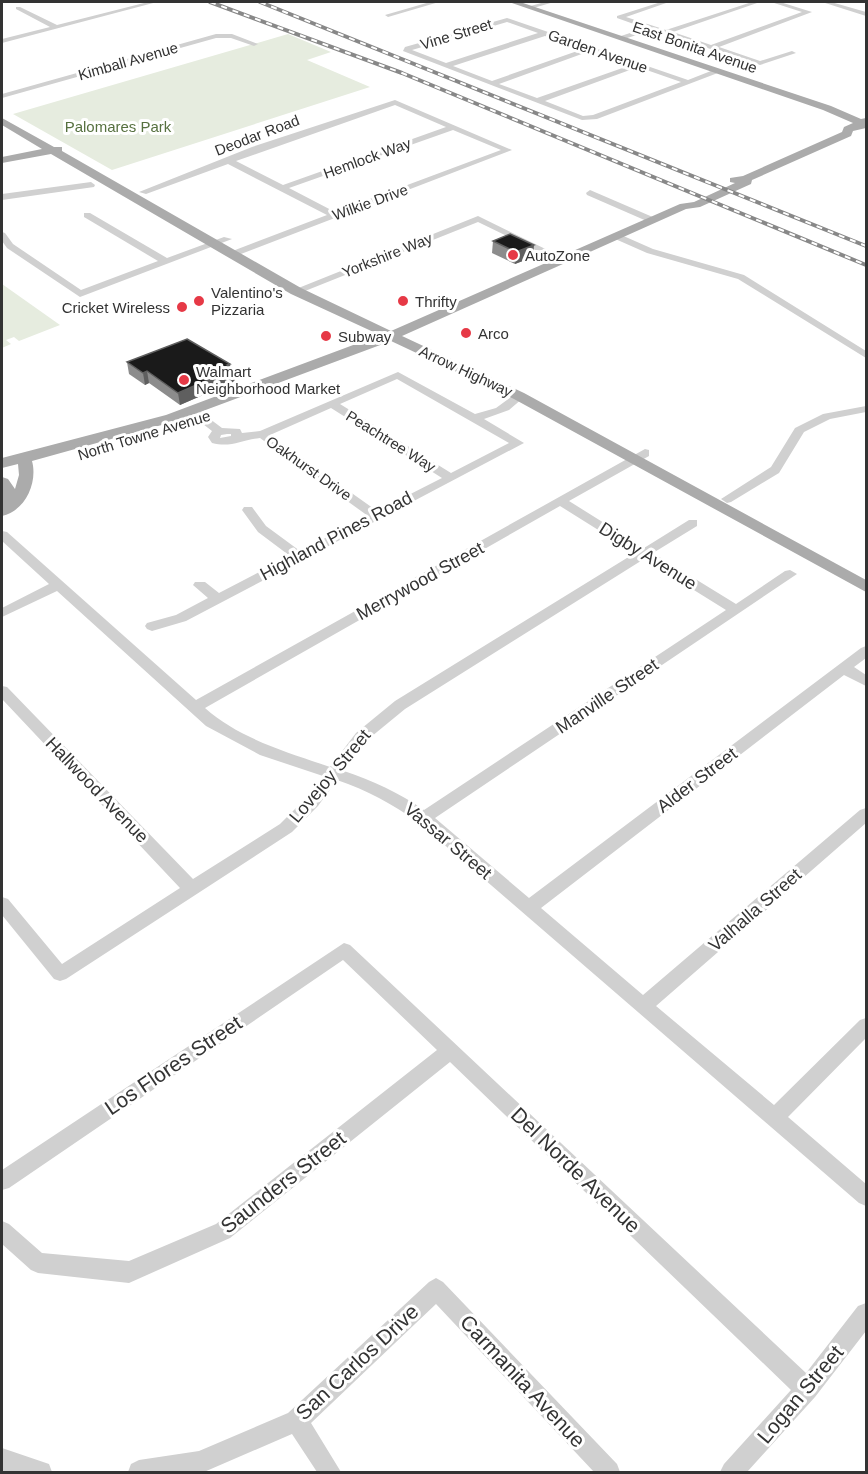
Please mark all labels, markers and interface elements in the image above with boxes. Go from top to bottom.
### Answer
street label: Vine Street [418,15,495,53]
street label: East Bonita Avenue [630,18,760,76]
street label: Garden Avenue [546,26,650,76]
street label: Kimball Avenue [76,39,180,83]
street label: Deodar Road [212,111,302,159]
park label: Palomares Park [65,118,172,135]
street label: Hemlock Way [321,134,414,182]
street label: Wilkie Drive [330,180,410,224]
street label: Yorkshire Way [339,229,435,281]
place label: AutoZone [525,247,590,264]
marker: AutoZone [506,248,520,262]
place label: Valentino's Pizzaria [211,284,283,318]
place label: Thrifty [415,293,457,310]
marker: Valentino's Pizzaria [192,294,206,308]
marker: Thrifty [396,294,410,308]
place label: Cricket Wireless [62,299,170,316]
marker: Cricket Wireless [175,300,189,314]
place label: Arco [478,325,509,342]
marker: Arco [459,326,473,340]
place label: Subway [338,328,392,345]
marker: Subway [319,329,333,343]
street label: Arrow Highway [417,342,516,400]
place label: Walmart Neighborhood Market [196,363,341,397]
marker: Walmart Neighborhood Market [177,373,191,387]
street label: North Towne Avenue [76,407,212,463]
street label: Peachtree Way [343,407,439,475]
street label: Oakhurst Drive [263,432,355,504]
street label: Highland Pines Road [257,487,415,585]
street label: Digby Avenue [596,518,700,594]
street label: Merrywood Street [353,538,487,624]
street label: Manville Street [552,654,662,738]
street label: Lovejoy Street [285,725,375,827]
street label: Hallwood Avenue [42,733,152,847]
street label: Alder Street [653,743,741,817]
street label: Vassar Street [400,799,496,883]
street label: Valhalla Street [705,864,805,956]
street label: Los Flores Street [100,1011,246,1119]
street label: Del Norde Avenue [507,1103,645,1237]
street label: Saunders Street [216,1126,350,1238]
street label: San Carlos Drive [291,1299,423,1425]
street label: Carmanita Avenue [456,1310,590,1452]
street label: Logan Street [753,1340,848,1447]

